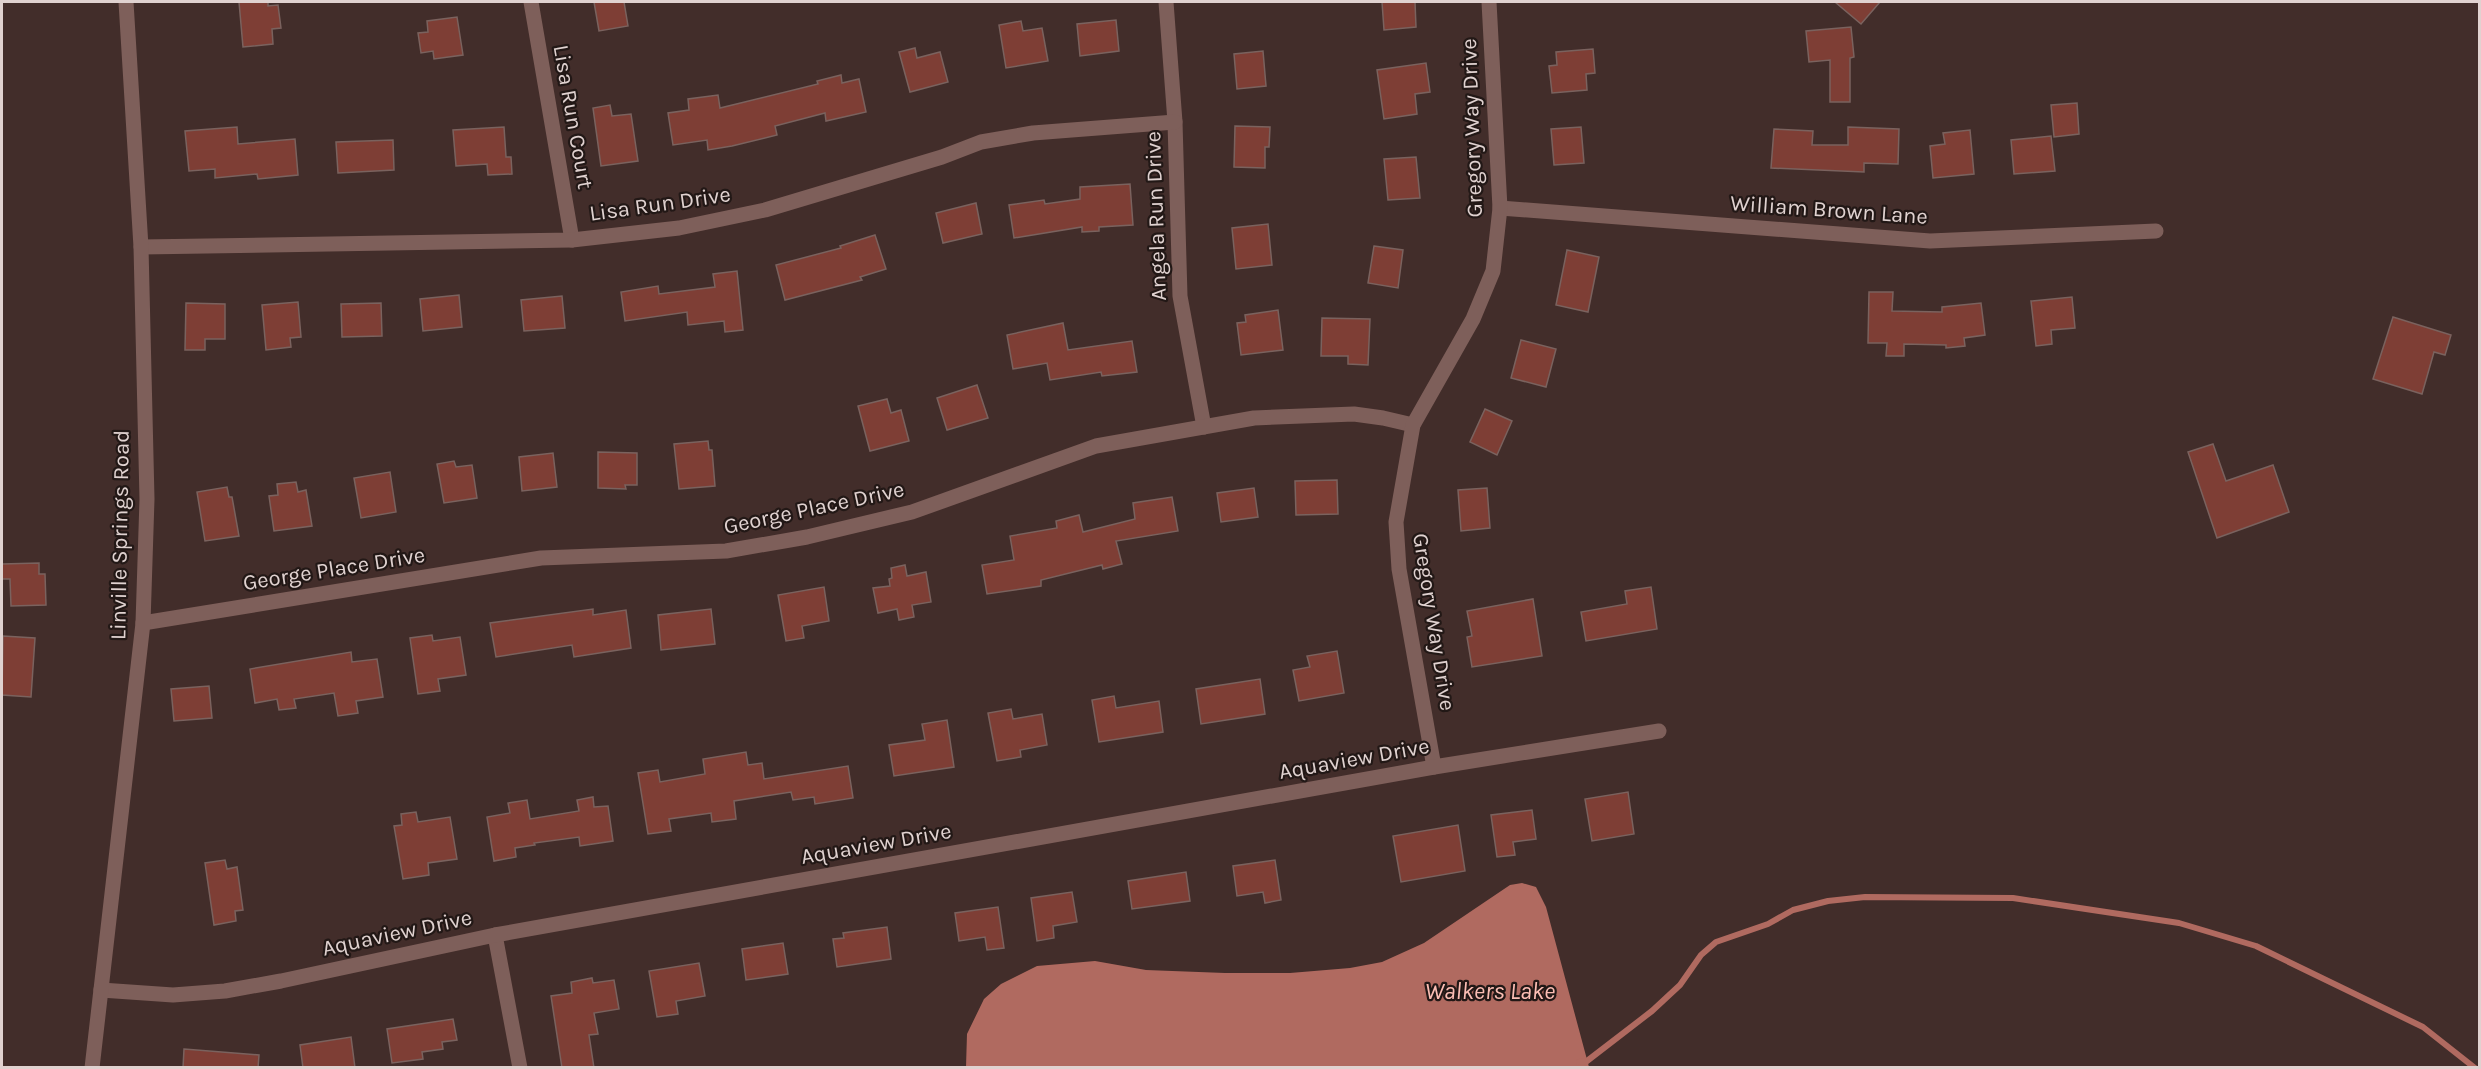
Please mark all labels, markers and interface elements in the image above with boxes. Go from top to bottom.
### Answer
street label: Gregory Way Drive [1456,38,1488,218]
street label: Lisa Run Court [548,43,598,191]
street label: Angela Run Drive [1140,131,1172,301]
street label: Lisa Run Drive [588,181,732,227]
street label: William Brown Lane [1729,190,1929,230]
street label: Linville Springs Road [105,430,135,640]
street label: George Place Drive [721,476,907,540]
street label: Gregory Way Drive [1407,531,1461,713]
street label: George Place Drive [241,542,427,596]
street label: Aquaview Drive [1277,733,1431,785]
street label: Aquaview Drive [799,818,953,870]
street label: Aquaview Drive [320,904,474,962]
water label: Walkers Lake [1425,977,1555,1005]

